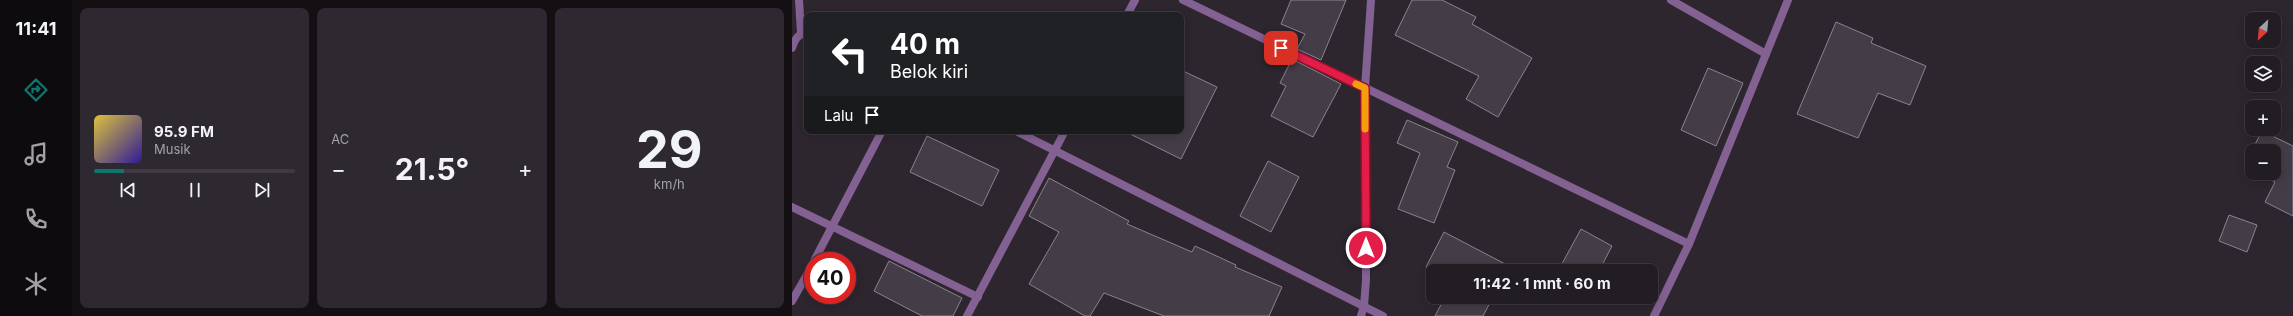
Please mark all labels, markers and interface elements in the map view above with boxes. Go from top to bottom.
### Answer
north arrow [2245,12,2281,48]
map controls [2245,12,2281,180]
text: 11:41 [16,18,56,39]
text: 40 m [890,27,960,61]
icon: left [824,28,876,80]
pin [1264,31,1298,65]
icon: arrive [1270,37,1292,59]
button: layers [2245,56,2281,92]
text: Belok kiri [890,61,968,82]
icon: directions [22,76,50,104]
button: + [2245,100,2281,136]
icon: arrive [861,104,883,126]
text: Lalu [824,106,853,125]
text: 29 [636,118,703,181]
text: 95.9 FM [154,122,214,141]
text: AC [331,131,349,147]
icon: music [22,140,50,168]
text: Musik [154,141,191,157]
button: − [2245,144,2281,180]
text: 21.5° [395,151,469,187]
text: − [331,156,346,182]
text: + [518,156,533,182]
text: km/h [654,176,685,192]
icon: previous [117,179,139,201]
icon: pause [184,179,206,201]
icon: next [251,179,273,201]
icon: phone [22,205,50,233]
position arrow [1345,227,1387,269]
speed limit sign: 40 [804,252,856,304]
icon: climate [22,270,50,298]
text: 11:42 · 1 mnt · 60 m [1473,274,1611,293]

